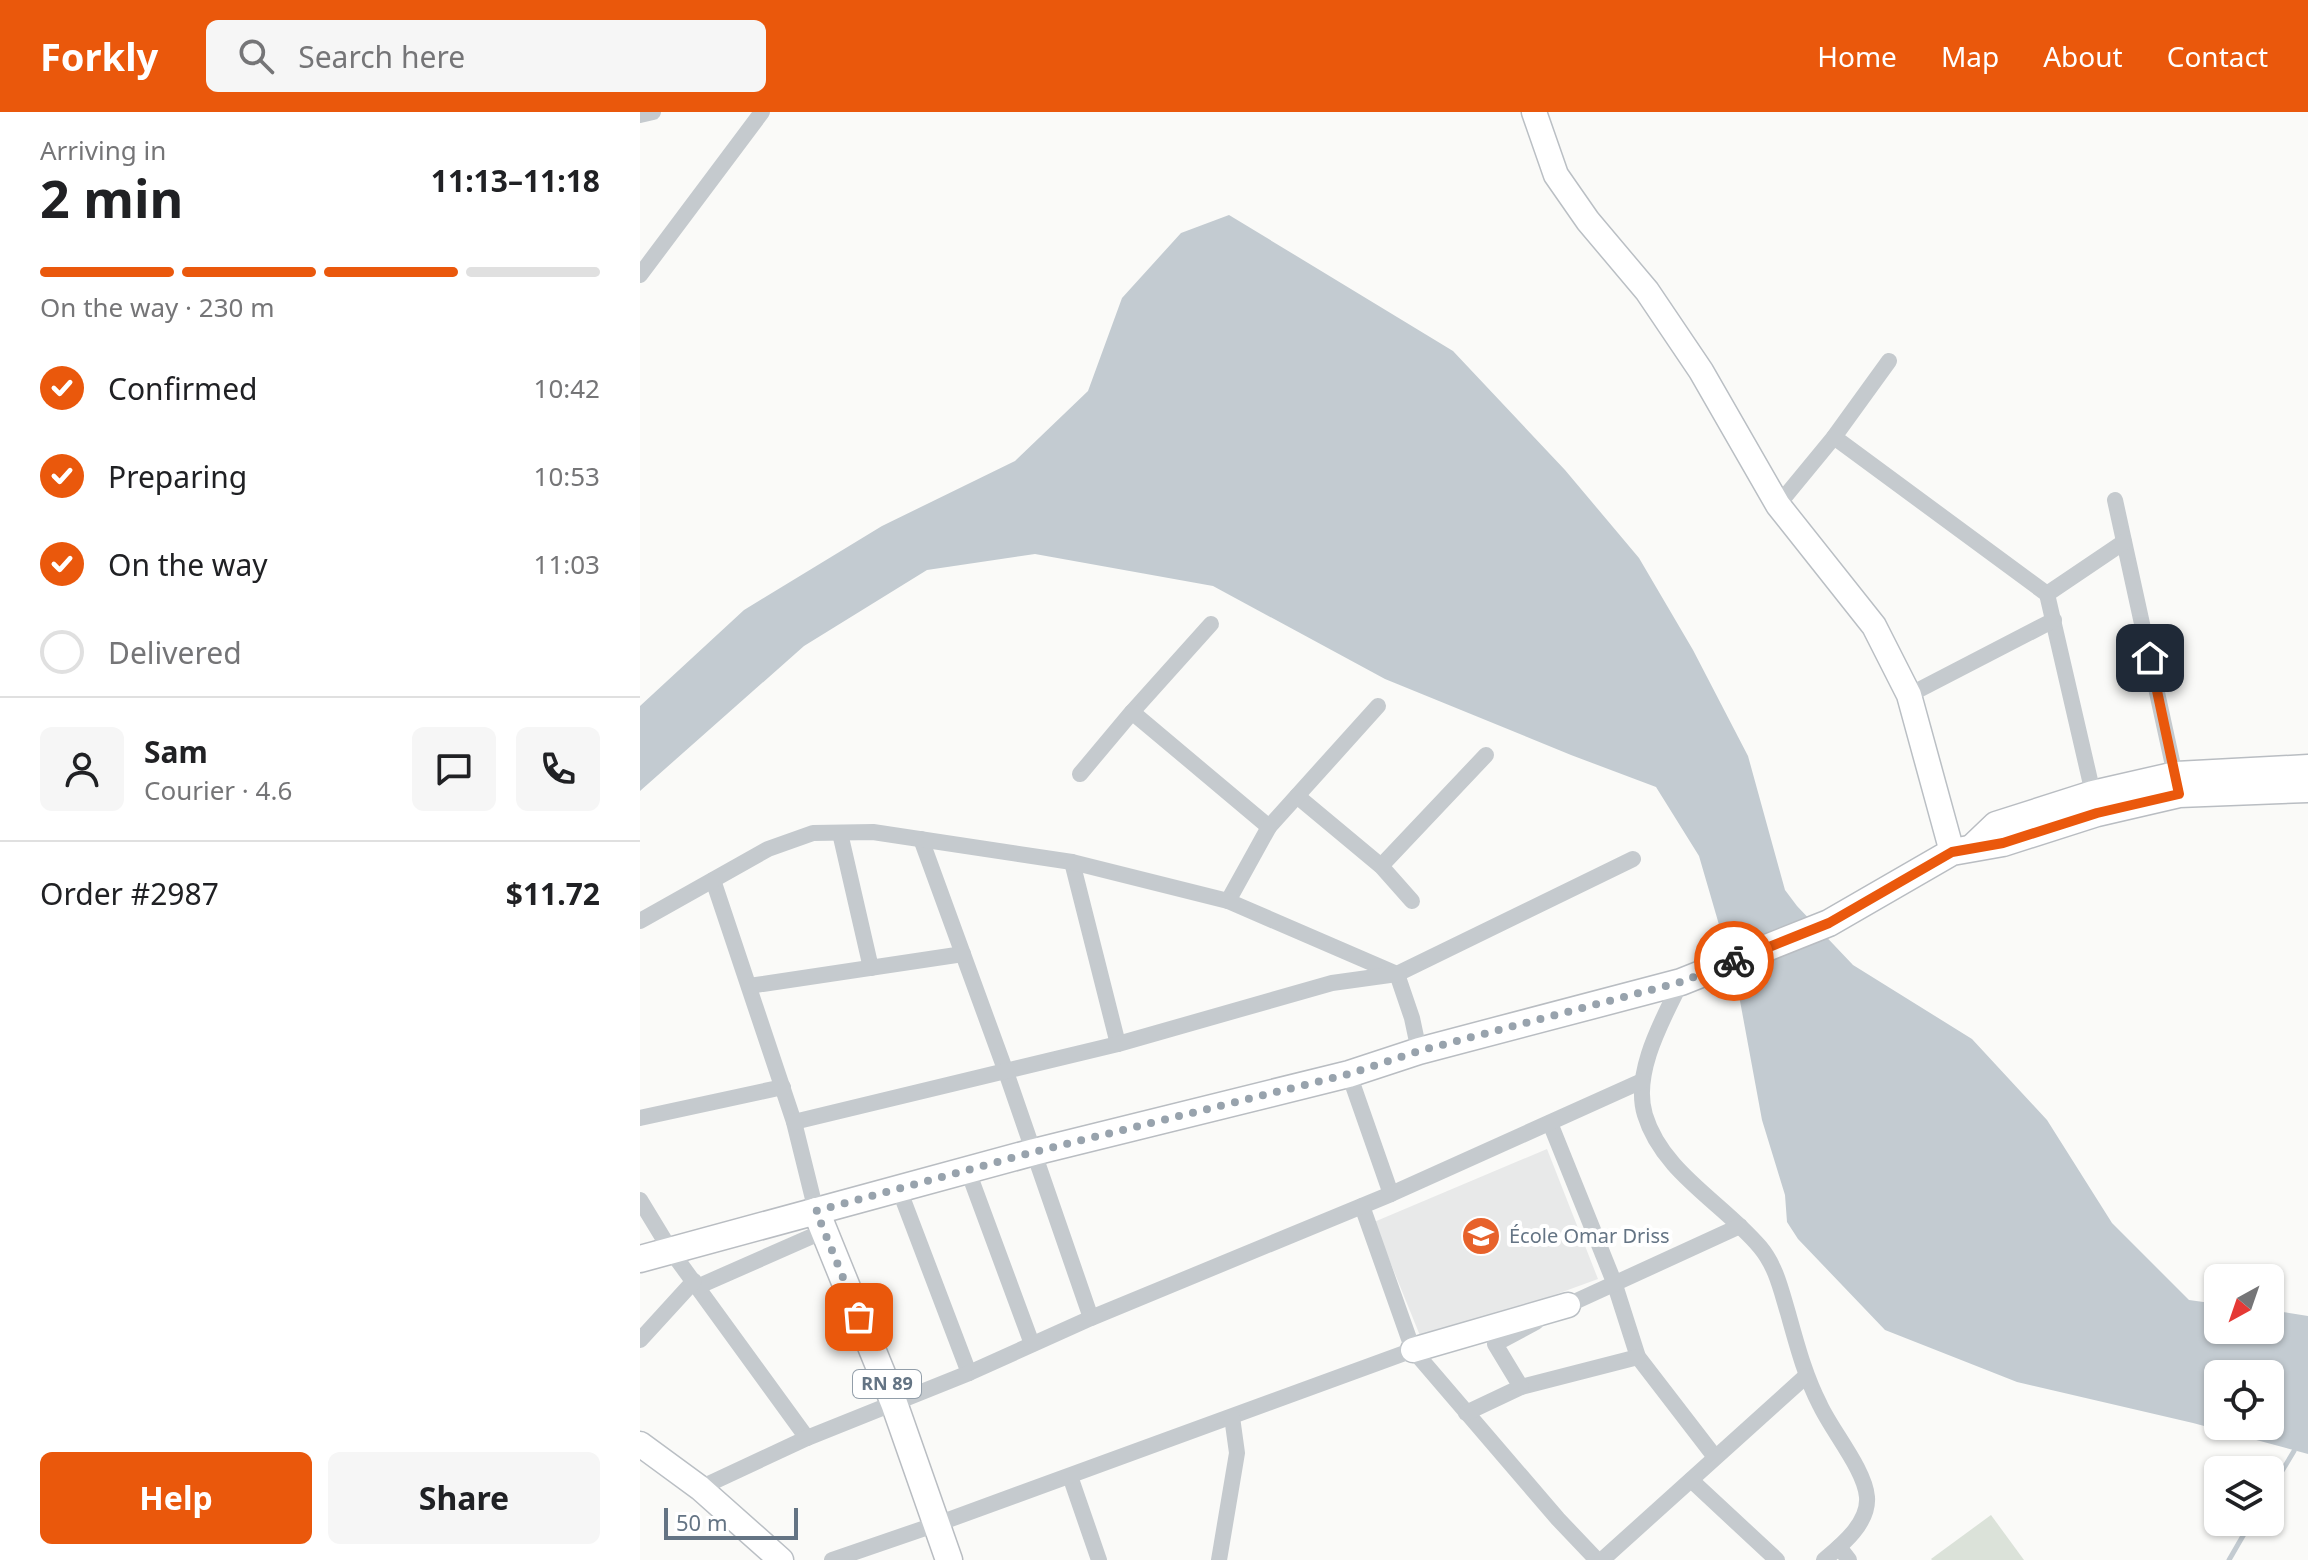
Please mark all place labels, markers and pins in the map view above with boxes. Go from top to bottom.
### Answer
pin [2116,624,2184,692]
school or university icon: École Omar Driss [1460,1215,1502,1257]
place label: École Omar Driss [1509,1222,1670,1249]
pin [825,1283,893,1351]

